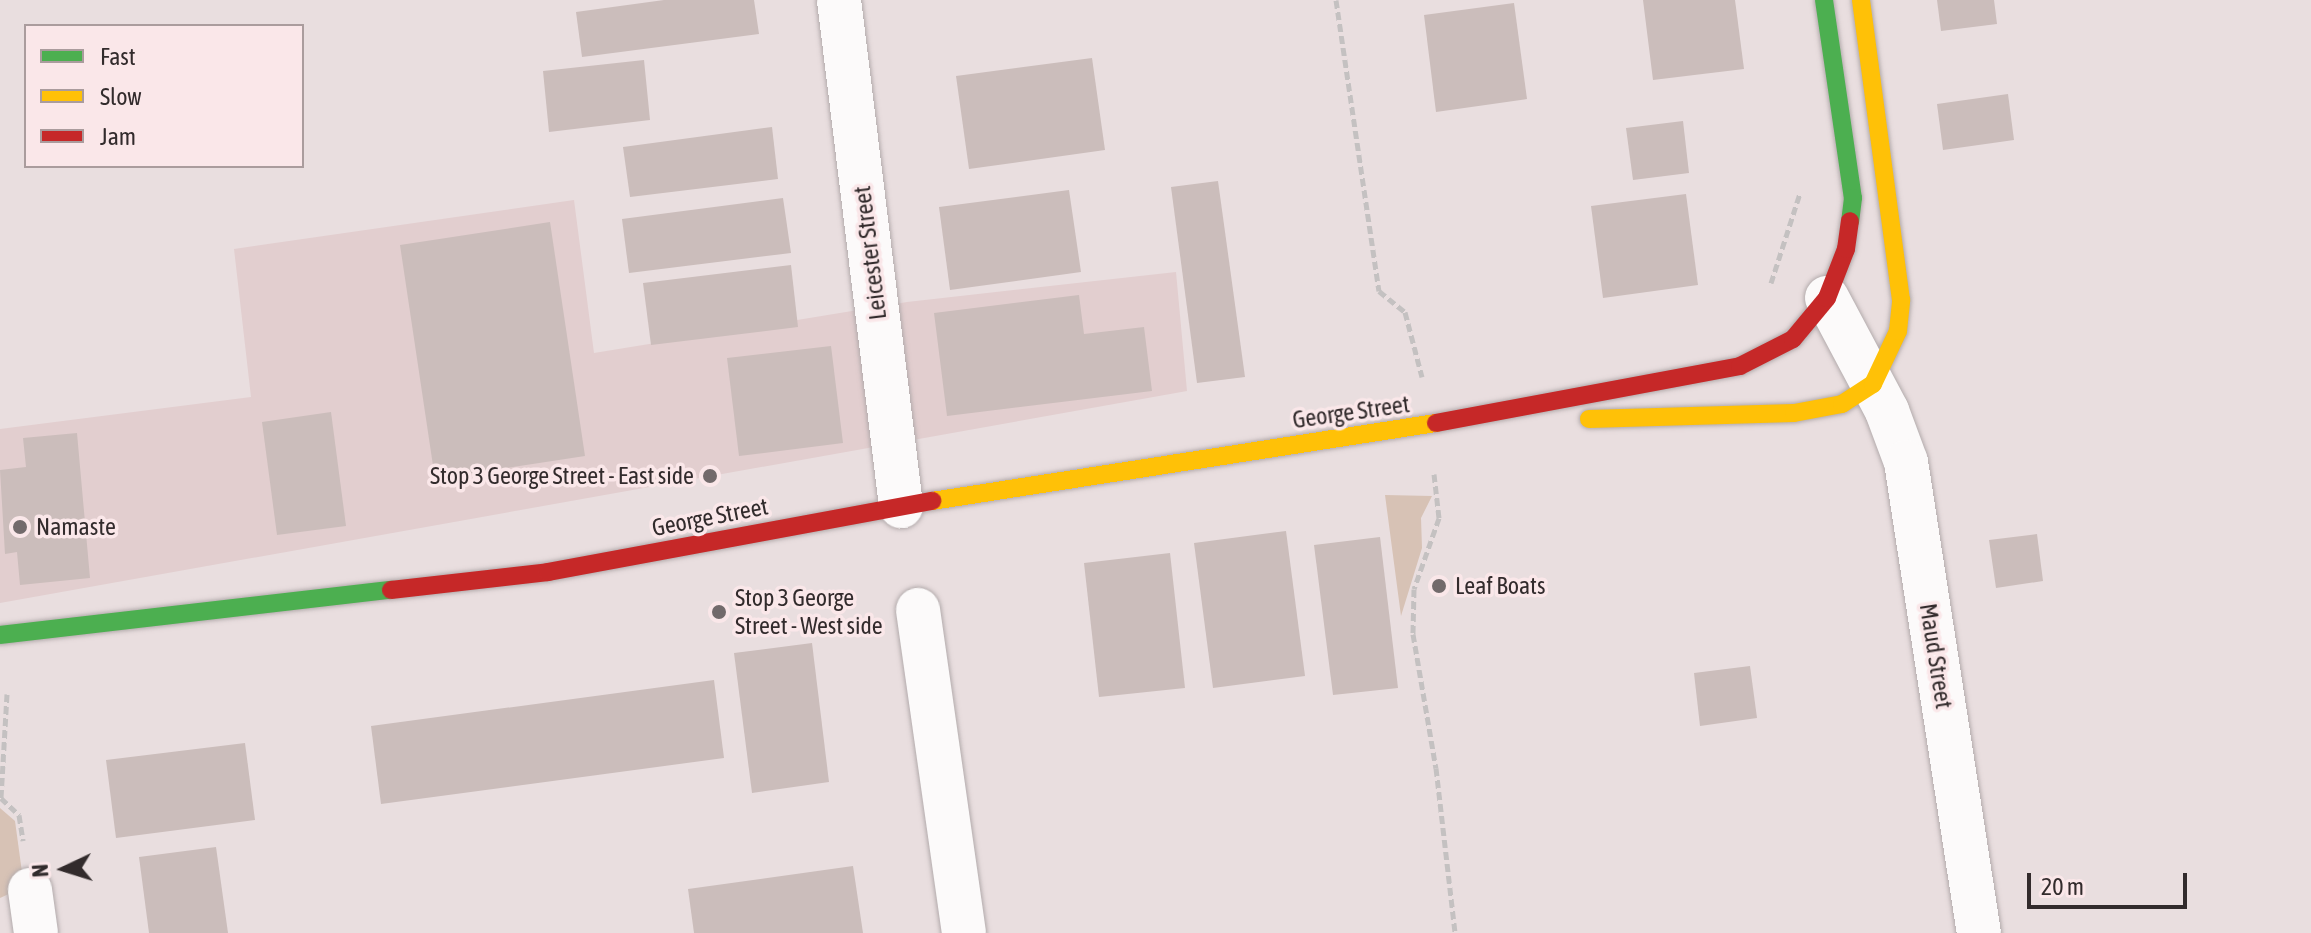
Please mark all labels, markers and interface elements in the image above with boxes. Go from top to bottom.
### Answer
legend [24,24,304,168]
text: Fast [100,43,136,70]
text: Slow [100,83,142,110]
text: Jam [100,123,136,150]
street label: Leicester Street [848,184,892,322]
street label: George Street [1291,390,1411,434]
place label: Stop 3 George Street - East side [430,462,694,490]
marker: Stop 3 George Street - East side [701,467,719,485]
street label: George Street [649,492,771,542]
place label: Namaste [36,513,116,541]
marker: Namaste [11,518,29,536]
place label: Leaf Boats [1455,572,1545,600]
marker: Leaf Boats [1430,577,1448,595]
place label: Stop 3 George Street - West side [735,584,883,640]
street label: Maud Street [1913,601,1959,711]
marker: Stop 3 George Street - West side [710,603,728,621]
north arrow [24,829,104,909]
scale bar [2031,857,2191,907]
text: N [27,863,53,878]
text: 20 m [2041,873,2084,900]

